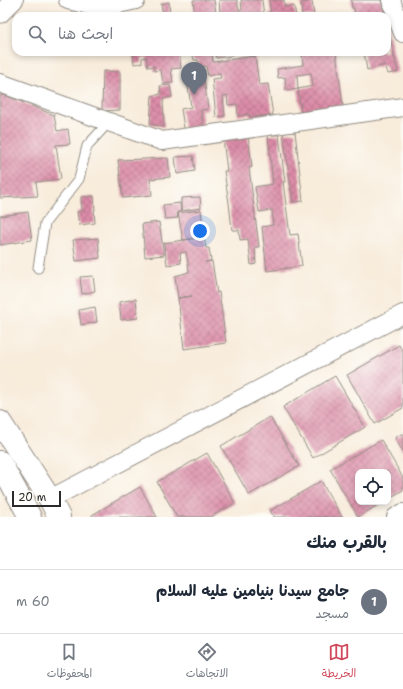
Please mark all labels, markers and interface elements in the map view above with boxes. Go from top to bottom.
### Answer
search box [12,12,391,56]
icon: search [26,23,48,45]
text: ابحث هنا [58,24,113,44]
pin: 1 [181,62,207,95]
your location [190,221,210,241]
map controls [355,469,391,505]
button: locate [355,469,391,505]
scale bar [12,489,61,508]
text: 20 m [18,490,46,505]
text: بالقرب منك [307,531,387,553]
text: جامع سيدنا بنيامين عليه السلام [156,581,349,601]
text: 60 m [16,593,50,610]
text: 1 [371,593,377,610]
text: مسجد [316,605,349,622]
tab: المحفوظات [47,641,92,683]
tab: الاتجاهات [186,641,228,683]
tab: الخريطة [322,641,356,683]

